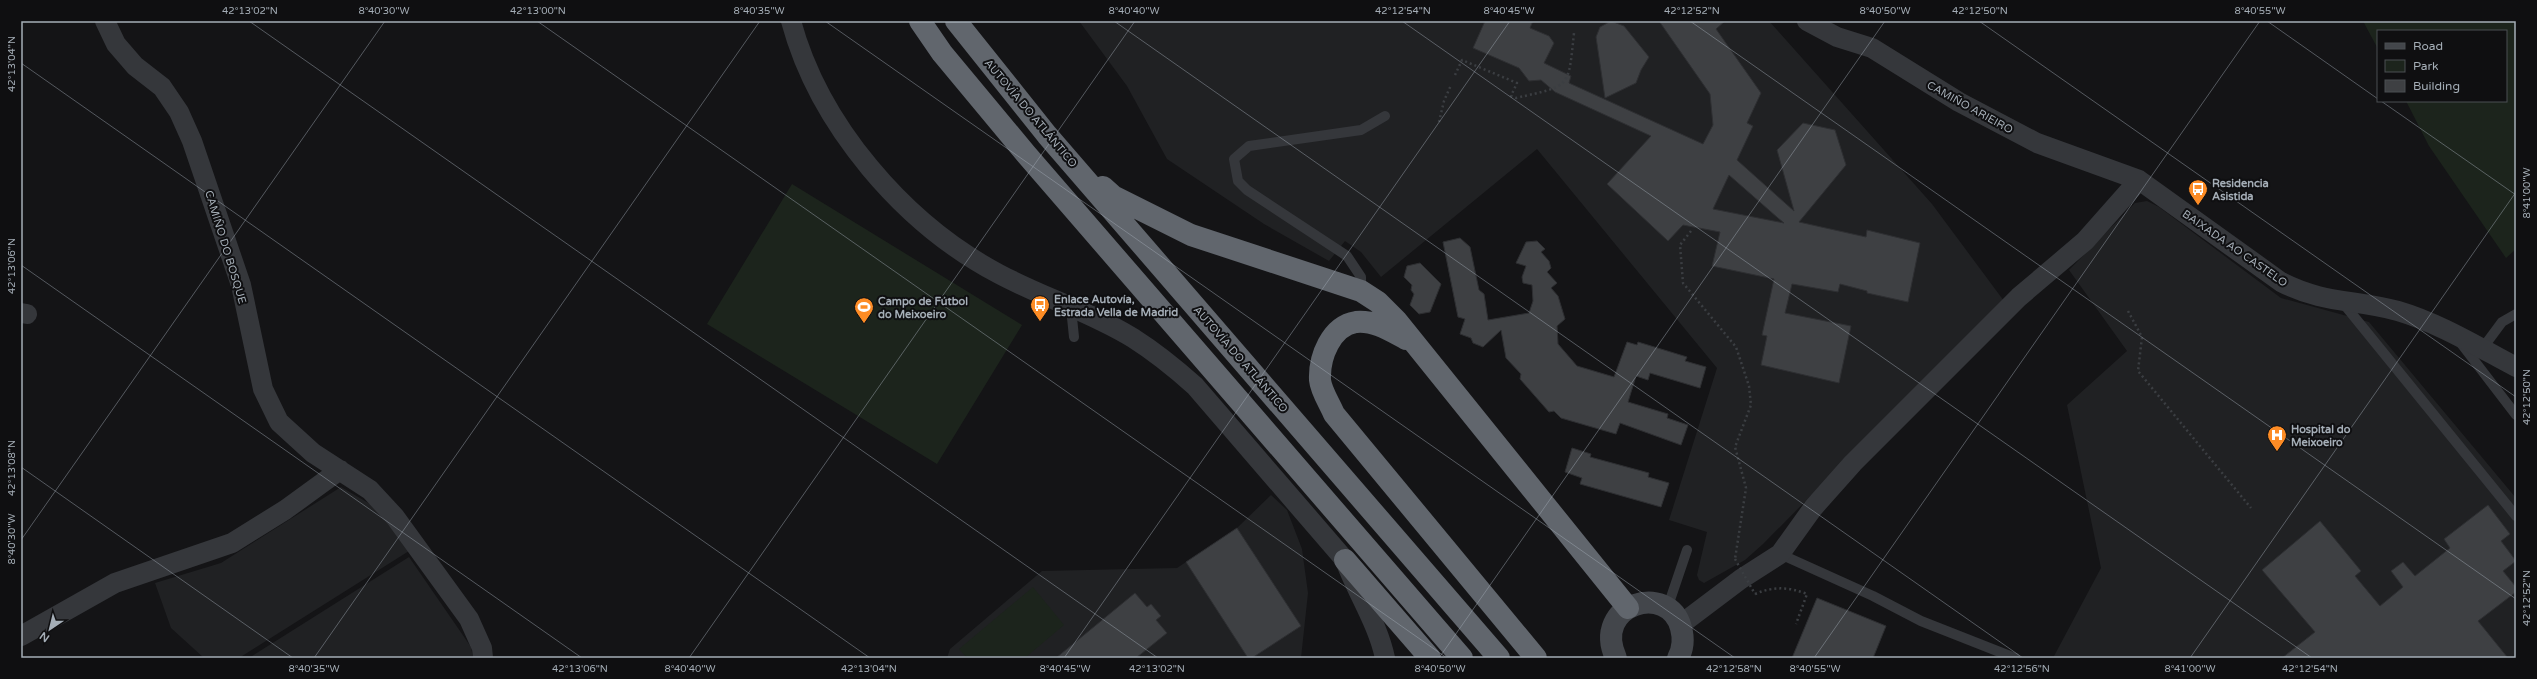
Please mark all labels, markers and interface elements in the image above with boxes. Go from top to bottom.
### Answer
text: 42°13'02"N [222,5,278,17]
text: 8°40'30"W [358,5,410,17]
text: 42°13'00"N [510,5,566,17]
text: 8°40'35"W [733,5,785,17]
text: 8°40'40"W [1108,5,1160,17]
text: 42°12'54"N [1375,5,1431,17]
text: 8°40'45"W [1483,5,1535,17]
text: 42°12'52"N [1664,5,1720,17]
text: 8°40'50"W [1859,5,1911,17]
text: 42°12'50"N [1952,5,2008,17]
text: 8°40'55"W [2234,5,2286,17]
legend [2377,30,2507,102]
text: 42°13'04"N [6,36,18,92]
text: Road [2413,39,2443,53]
street label: AUTOVÍA DO ATLÁNTICO [982,56,1080,170]
text: Park [2413,59,2439,73]
street label: CAMIÑO ARIEIRO [1924,78,2015,137]
text: Building [2413,79,2460,93]
text: 8°41'00"W [2521,167,2533,219]
place label: Residencia Asistida [2212,177,2269,203]
bus stop icon: Residencia Asistida [2187,178,2209,206]
street label: CAMIÑO DO BOSQUE [202,189,249,305]
street label: BAIXADA AO CASTELO [2180,207,2290,290]
text: 42°13'06"N [6,238,18,294]
place label: Enlace Autovía, Estrada Vella de Madrid [1054,293,1178,319]
bus stop icon: Enlace Autovía, Estrada Vella de Madrid [1029,294,1051,322]
place label: Campo de Fútbol do Meixoeiro [878,295,968,321]
sports icon: Campo de Fútbol do Meixoeiro [853,296,875,324]
street label: AUTOVÍA DO ATLÁNTICO [1191,303,1291,415]
text: 42°12'50"N [2521,369,2533,425]
place label: Hospital do Meixoeiro [2291,423,2351,449]
hospital icon: Hospital do Meixoeiro [2266,424,2288,452]
text: 42°13'08"N [6,440,18,496]
text: 8°40'30"W [6,513,18,565]
text: 42°12'52"N [2521,570,2533,626]
north arrow [30,609,70,649]
text: N [37,629,52,645]
text: 8°40'35"W [288,663,340,675]
text: 42°13'06"N [552,663,608,675]
text: 8°40'40"W [664,663,716,675]
text: 42°13'04"N [841,663,897,675]
text: 8°40'45"W [1039,663,1091,675]
text: 42°13'02"N [1129,663,1185,675]
text: 8°40'50"W [1414,663,1466,675]
text: 42°12'58"N [1706,663,1762,675]
text: 8°40'55"W [1789,663,1841,675]
text: 42°12'56"N [1994,663,2050,675]
text: 8°41'00"W [2164,663,2216,675]
text: 42°12'54"N [2282,663,2338,675]

